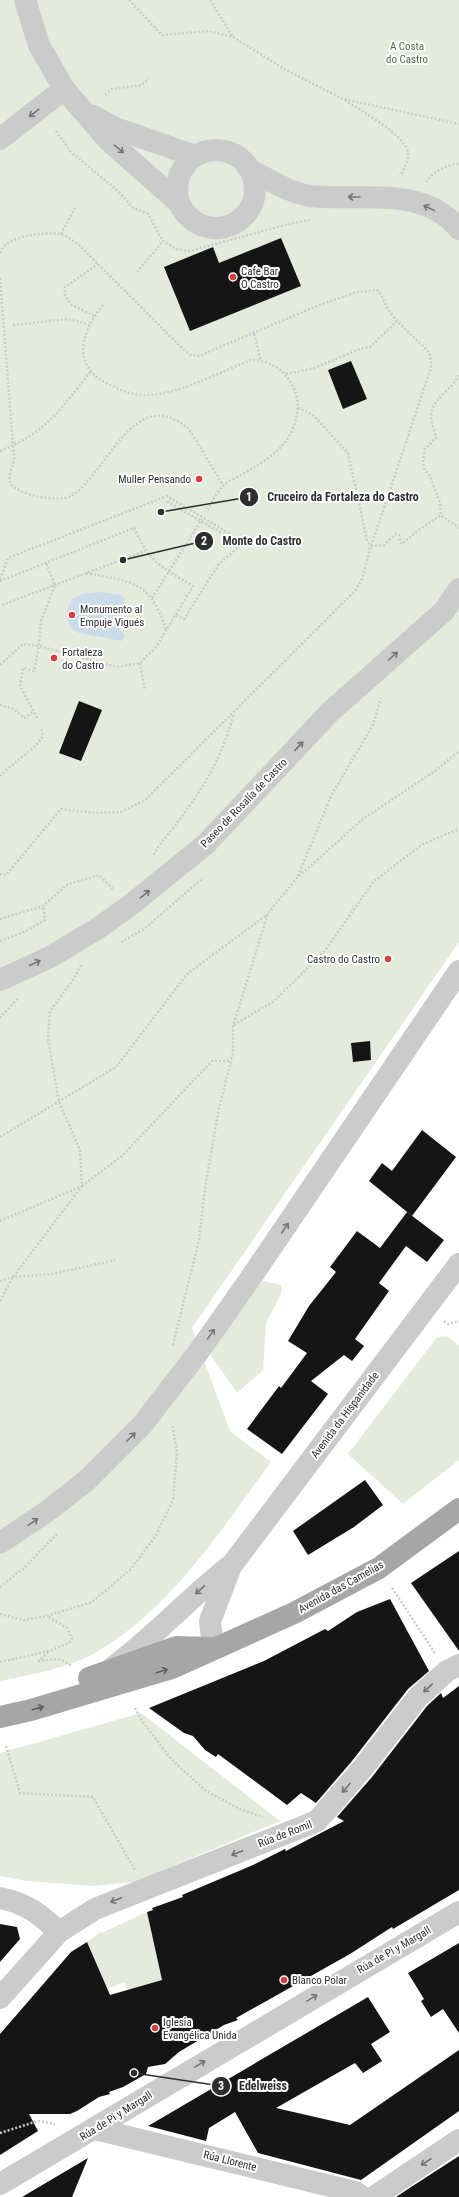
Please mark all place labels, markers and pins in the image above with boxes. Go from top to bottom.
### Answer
place label: Cafe Bar O Castro [241,265,279,291]
marker: Cafe Bar O Castro [228,272,238,282]
place label: Muller Pensando [118,473,191,486]
marker: Muller Pensando [194,474,204,484]
callout: Cruceiro da Fortaleza do Castro [239,485,427,509]
callout: Monte do Castro [194,529,309,553]
place label: Monumento al Empuje Vigués [80,603,144,629]
marker: Monumento al Empuje Vigués [67,610,77,620]
place label: Fortaleza do Castro [62,646,105,672]
marker: Fortaleza do Castro [49,653,59,663]
place label: Castro do Castro [307,953,380,966]
marker: Castro do Castro [383,954,393,964]
place label: Blanco Polar [292,1974,348,1987]
marker: Blanco Polar [279,1975,289,1985]
place label: Iglesia Evangélica Unida [163,2016,237,2042]
marker: Iglesia Evangélica Unida [150,2023,160,2033]
callout: Edelweiss [211,2074,295,2098]

